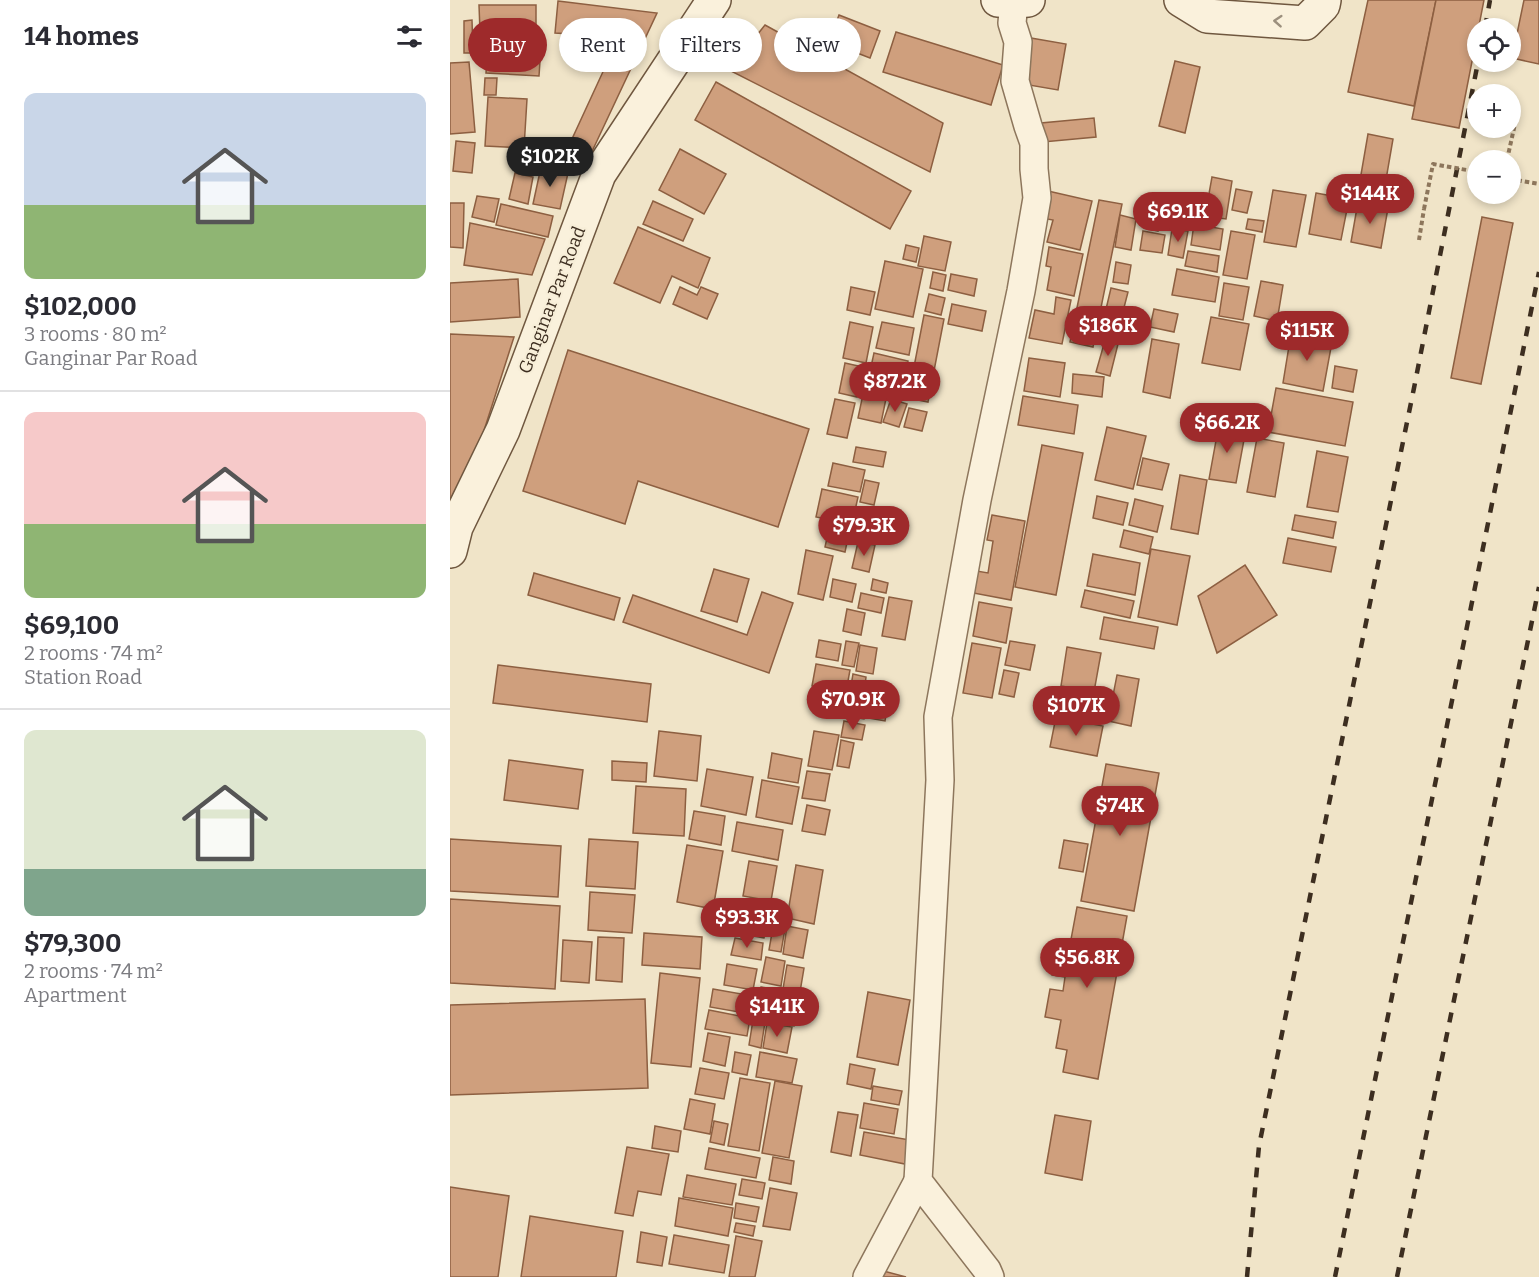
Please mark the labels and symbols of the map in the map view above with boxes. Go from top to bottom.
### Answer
one-way arrow [1273,15,1282,28]
pin: $102K [508,137,592,188]
pin: $144K [1328,174,1412,225]
pin: $69.1K [1129,192,1227,243]
street label: Ganginar Par Road [514,223,590,377]
pin: $186K [1066,306,1150,357]
pin: $115K [1265,311,1349,362]
pin: $87.2K [846,362,944,413]
pin: $66.2K [1178,403,1276,454]
pin: $79.3K [815,506,913,557]
pin: $70.9K [804,680,902,731]
pin: $107K [1034,686,1118,737]
pin: $74K [1084,786,1156,837]
pin: $93.3K [698,898,796,949]
pin: $56.8K [1038,938,1136,989]
pin: $141K [735,987,819,1038]

